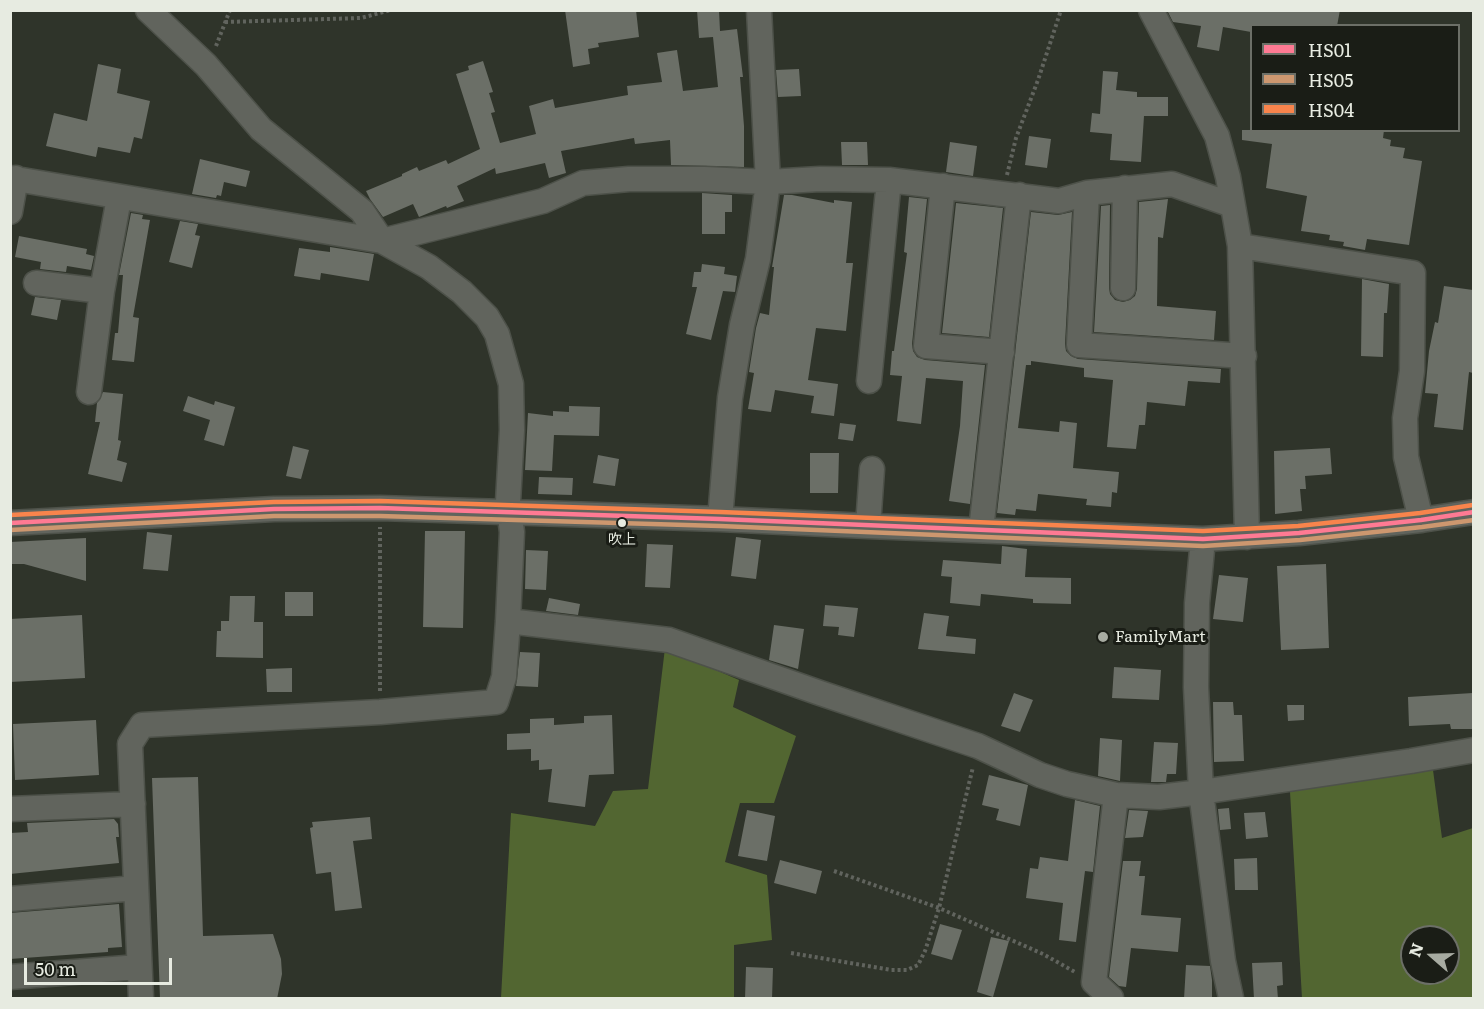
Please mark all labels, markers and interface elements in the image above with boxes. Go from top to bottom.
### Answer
legend [1250,24,1460,132]
text: HS01 [1308,36,1352,63]
text: HS05 [1308,66,1353,93]
text: HS04 [1308,96,1354,123]
marker: 吹上 [616,517,628,529]
place label: 吹上 [608,532,636,548]
place label: FamilyMart [1115,627,1206,647]
marker: FamilyMart [1096,630,1110,644]
north arrow [1400,925,1460,985]
text: N [1401,939,1429,960]
scale bar [27,946,176,984]
text: 50 m [35,955,76,982]

